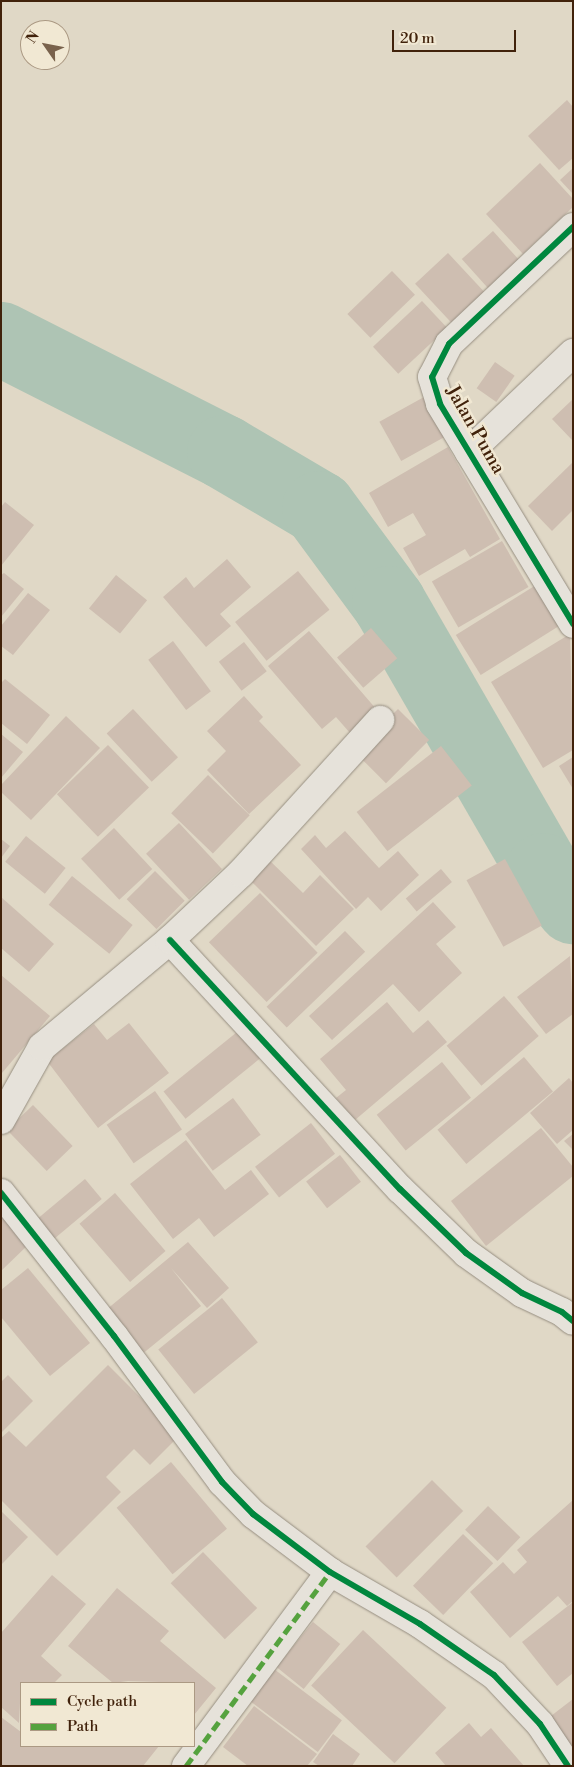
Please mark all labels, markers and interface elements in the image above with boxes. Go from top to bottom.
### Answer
north arrow [20,20,70,70]
scale bar [394,20,518,52]
text: N [23,28,44,47]
text: 20 m [400,29,435,48]
street label: Jalan Puma [441,382,509,478]
legend [20,1682,195,1747]
text: Cycle path [67,1692,137,1711]
text: Path [67,1717,99,1736]

